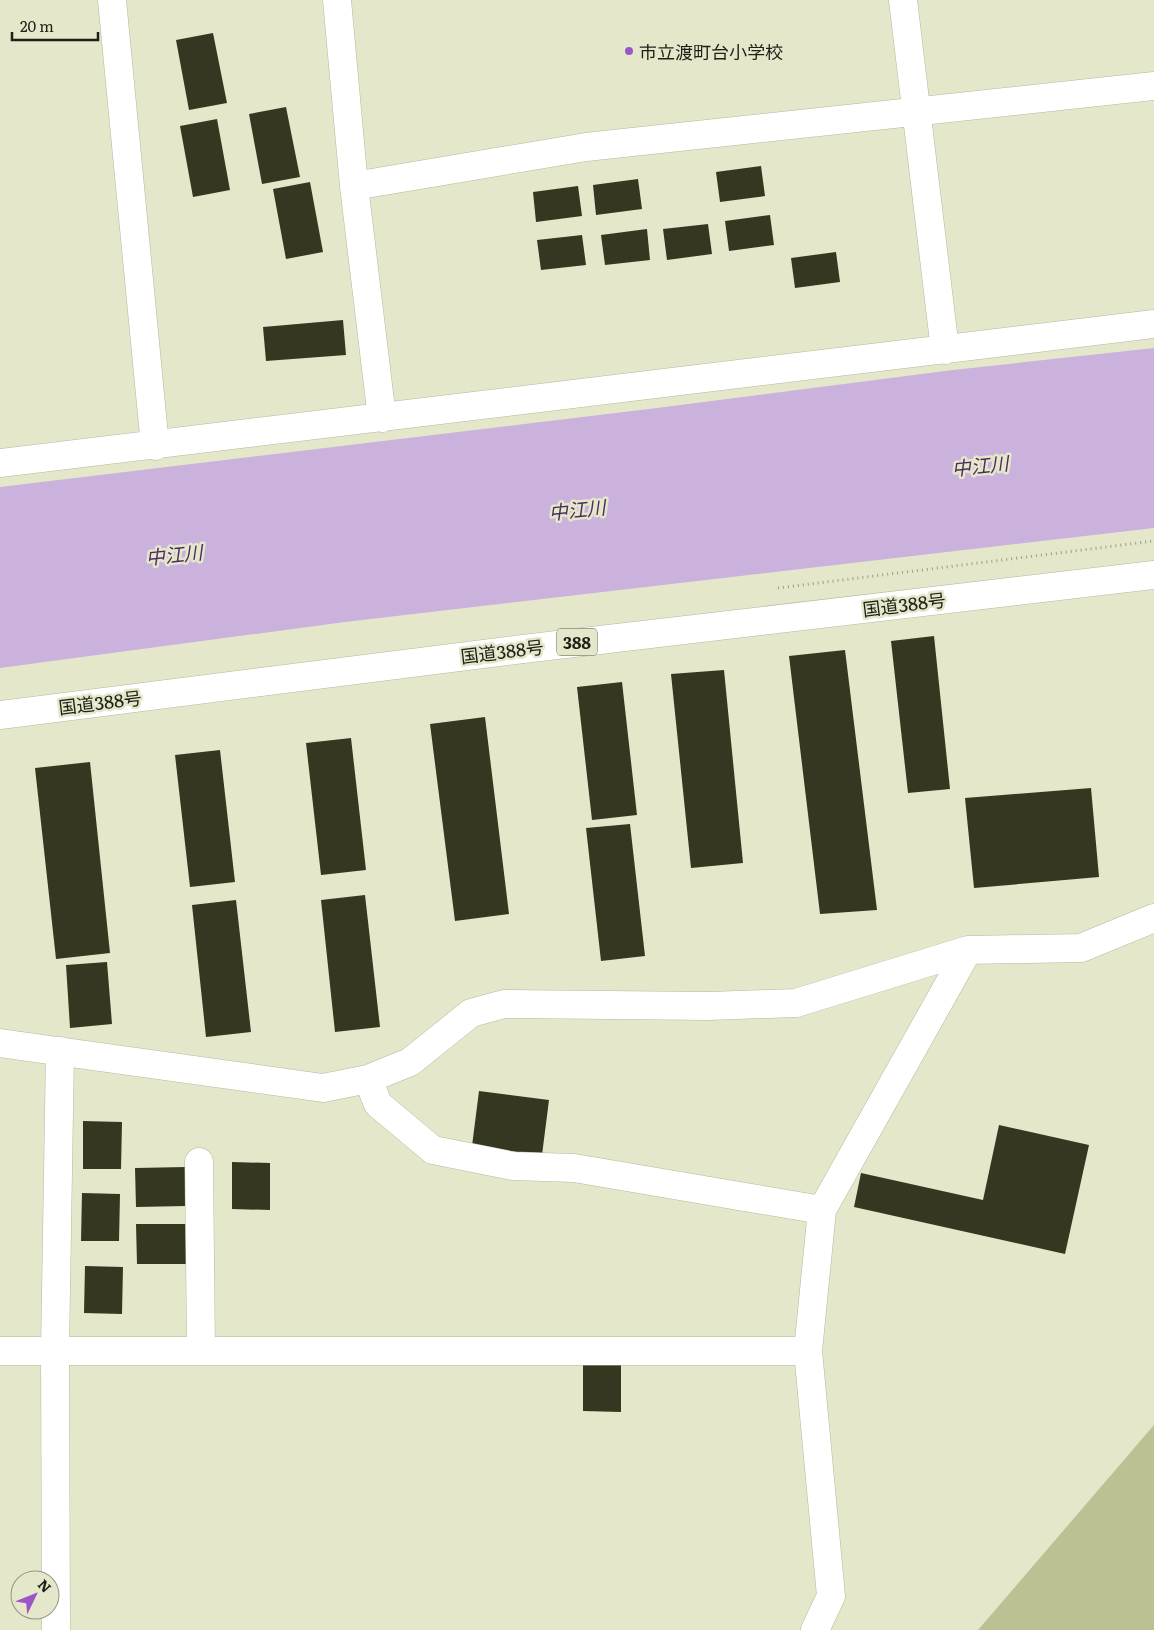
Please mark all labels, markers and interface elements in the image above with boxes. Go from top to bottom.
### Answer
scale bar [12,10,99,42]
text: 20 m [20,14,54,37]
place label: 市立渡町台小学校 [639,38,783,65]
marker: 市立渡町台小学校 [623,45,635,57]
water label: 中江川 [950,448,1012,482]
water label: 中江川 [547,492,609,526]
water label: 中江川 [144,537,206,571]
street label: 国道388号 [861,586,947,622]
road number: 388 [557,628,597,656]
street label: 国道388号 [459,633,545,669]
street label: 国道388号 [57,684,143,720]
north arrow [10,1570,60,1620]
text: N [34,1574,57,1597]

